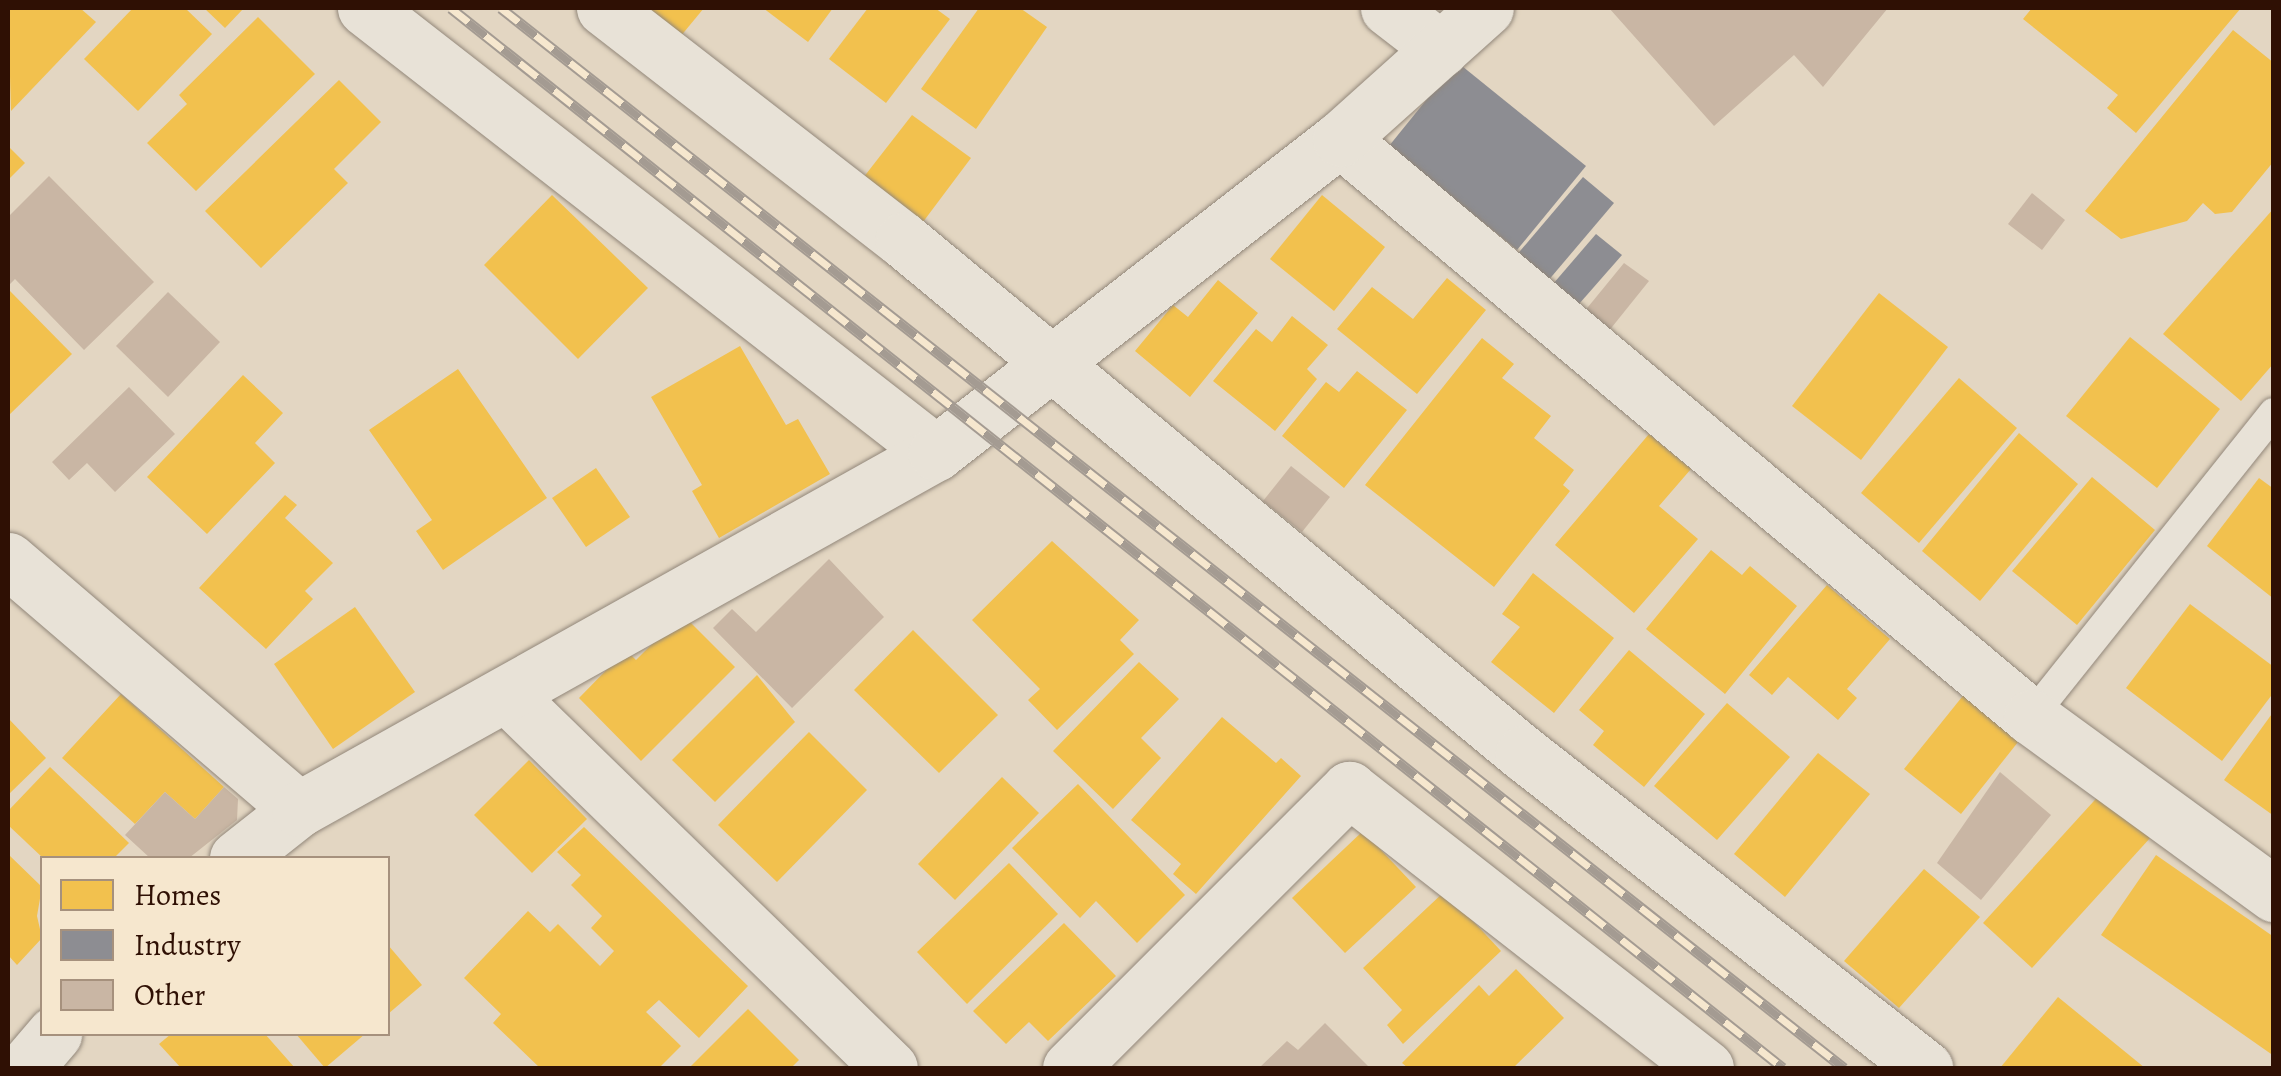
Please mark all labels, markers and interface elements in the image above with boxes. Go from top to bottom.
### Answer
legend [40,856,390,1036]
text: Homes [134,875,221,915]
text: Industry [134,925,241,965]
text: Other [134,975,206,1015]

